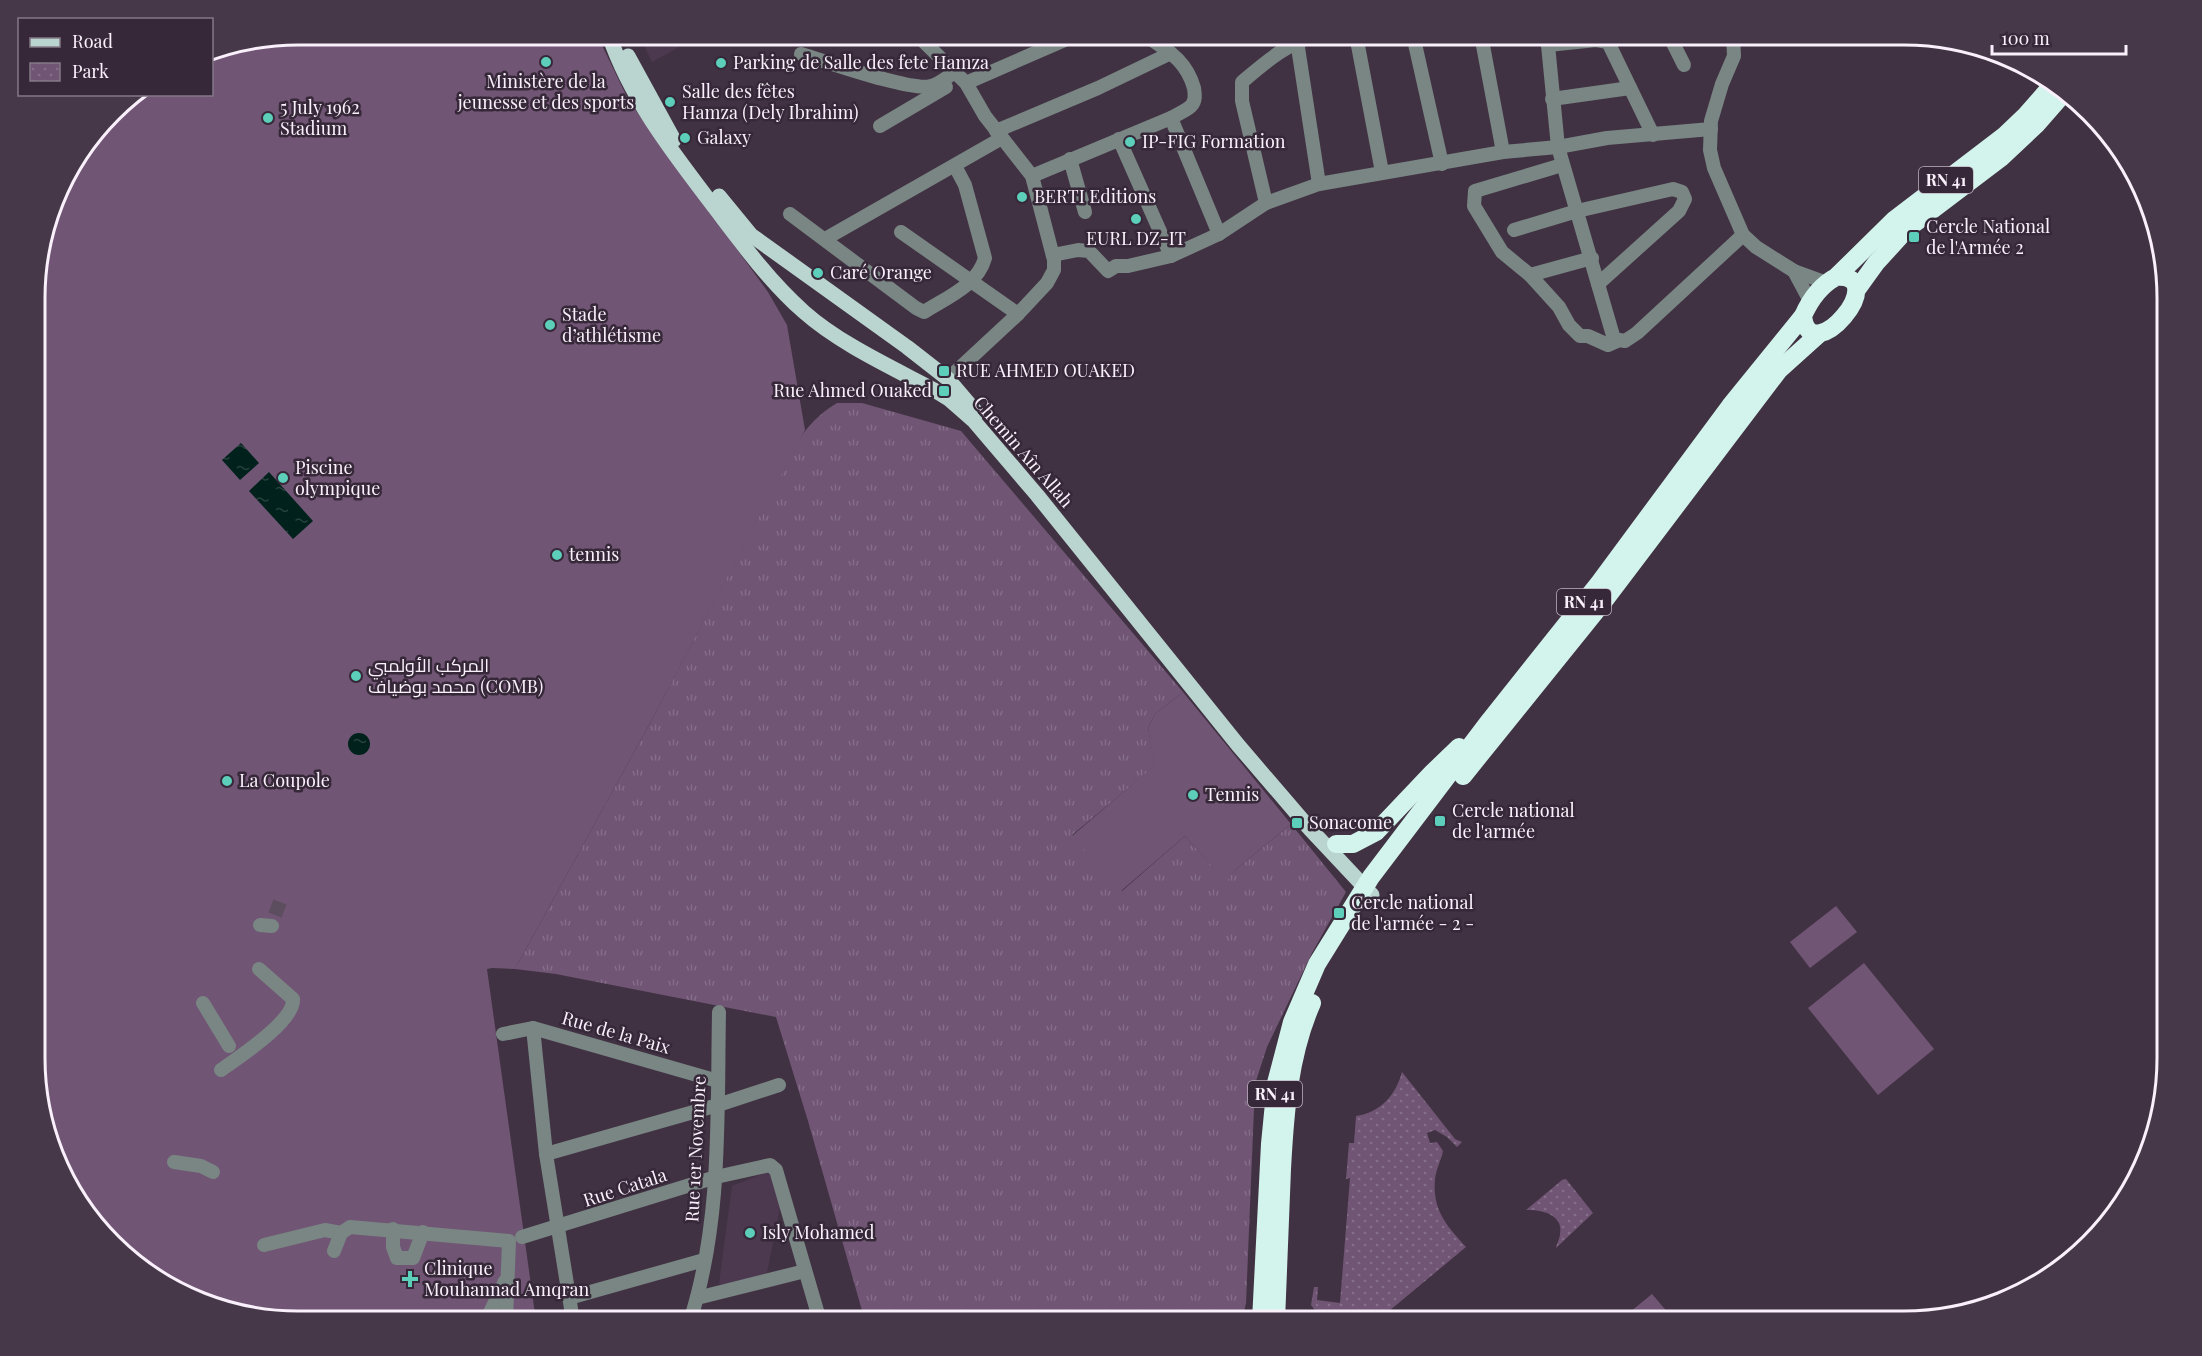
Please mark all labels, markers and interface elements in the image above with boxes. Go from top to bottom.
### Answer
legend [18,18,213,96]
scale bar [1992,18,2126,56]
text: 100 m [2001,26,2050,50]
text: Road [72,29,113,53]
place label: Parking de Salle des fete Hamza [733,50,989,74]
marker: Ministère de la jeunesse et des sports [539,55,553,69]
marker: Parking de Salle des fete Hamza [714,56,728,70]
text: Park [72,59,109,83]
place label: Ministère de la jeunesse et des sports [457,69,634,114]
place label: Salle des fêtes Hamza (Dely Ibrahim) [682,79,859,124]
place label: 5 July 1962 Stadium [280,95,360,140]
marker: Salle des fêtes Hamza (Dely Ibrahim) [663,95,677,109]
marker: 5 July 1962 Stadium [261,111,275,125]
place label: Galaxy [697,125,751,149]
place label: IP-FIG Formation [1142,129,1286,153]
marker: Galaxy [678,131,692,145]
marker: IP-FIG Formation [1123,135,1137,149]
road number: RN 41 [1919,167,1973,193]
place label: BERTI Editions [1034,184,1156,208]
marker: BERTI Editions [1015,190,1029,204]
marker: EURL DZ-IT [1129,212,1143,226]
place label: Cercle National de l'Armée 2 [1926,214,2050,259]
place label: EURL DZ-IT [1086,226,1186,250]
marker: Cercle National de l'Armée 2 [1907,230,1921,244]
place label: Caré Orange [830,260,932,284]
marker: Caré Orange [811,266,825,280]
place label: Stade d’athlétisme [562,302,661,347]
marker: Stade d’athlétisme [543,318,557,332]
place label: RUE AHMED OUAKED [956,358,1135,382]
marker: RUE AHMED OUAKED [937,364,951,378]
place label: Rue Ahmed Ouaked [773,378,933,402]
marker: Rue Ahmed Ouaked [937,384,951,398]
street label: Chemin Aîn Allah [969,391,1079,512]
place label: Piscine olympique [295,455,380,500]
marker: Piscine olympique [276,471,290,485]
place label: tennis [569,542,619,566]
marker: tennis [550,548,564,562]
road number: RN 41 [1557,589,1611,615]
place label: المركب الأولمبي محمد بوضياف (COMB) [368,653,543,698]
marker: المركب الأولمبي محمد بوضياف (COMB) [349,669,363,683]
place label: La Coupole [239,768,330,792]
marker: La Coupole [220,774,234,788]
place label: Tennis [1205,782,1259,806]
marker: Tennis [1186,788,1200,802]
place label: Cercle national de l'armée [1452,798,1575,843]
place label: Sonacome [1309,810,1392,834]
marker: Cercle national de l'armée [1433,814,1447,828]
marker: Sonacome [1290,816,1304,830]
place label: Cercle national de l'armée - 2 - [1351,890,1474,935]
marker: Cercle national de l'armée - 2 - [1332,906,1346,920]
street label: Rue de la Paix [559,1005,674,1059]
street label: Rue 1er Novembre [679,1075,711,1223]
road number: RN 41 [1248,1081,1302,1107]
street label: Rue Catala [580,1162,670,1212]
place label: Isly Mohamed [762,1220,875,1244]
marker: Isly Mohamed [743,1226,757,1240]
place label: Clinique Mouhannad Amqran [424,1256,589,1301]
marker: Clinique Mouhannad Amqran [401,1270,419,1288]

